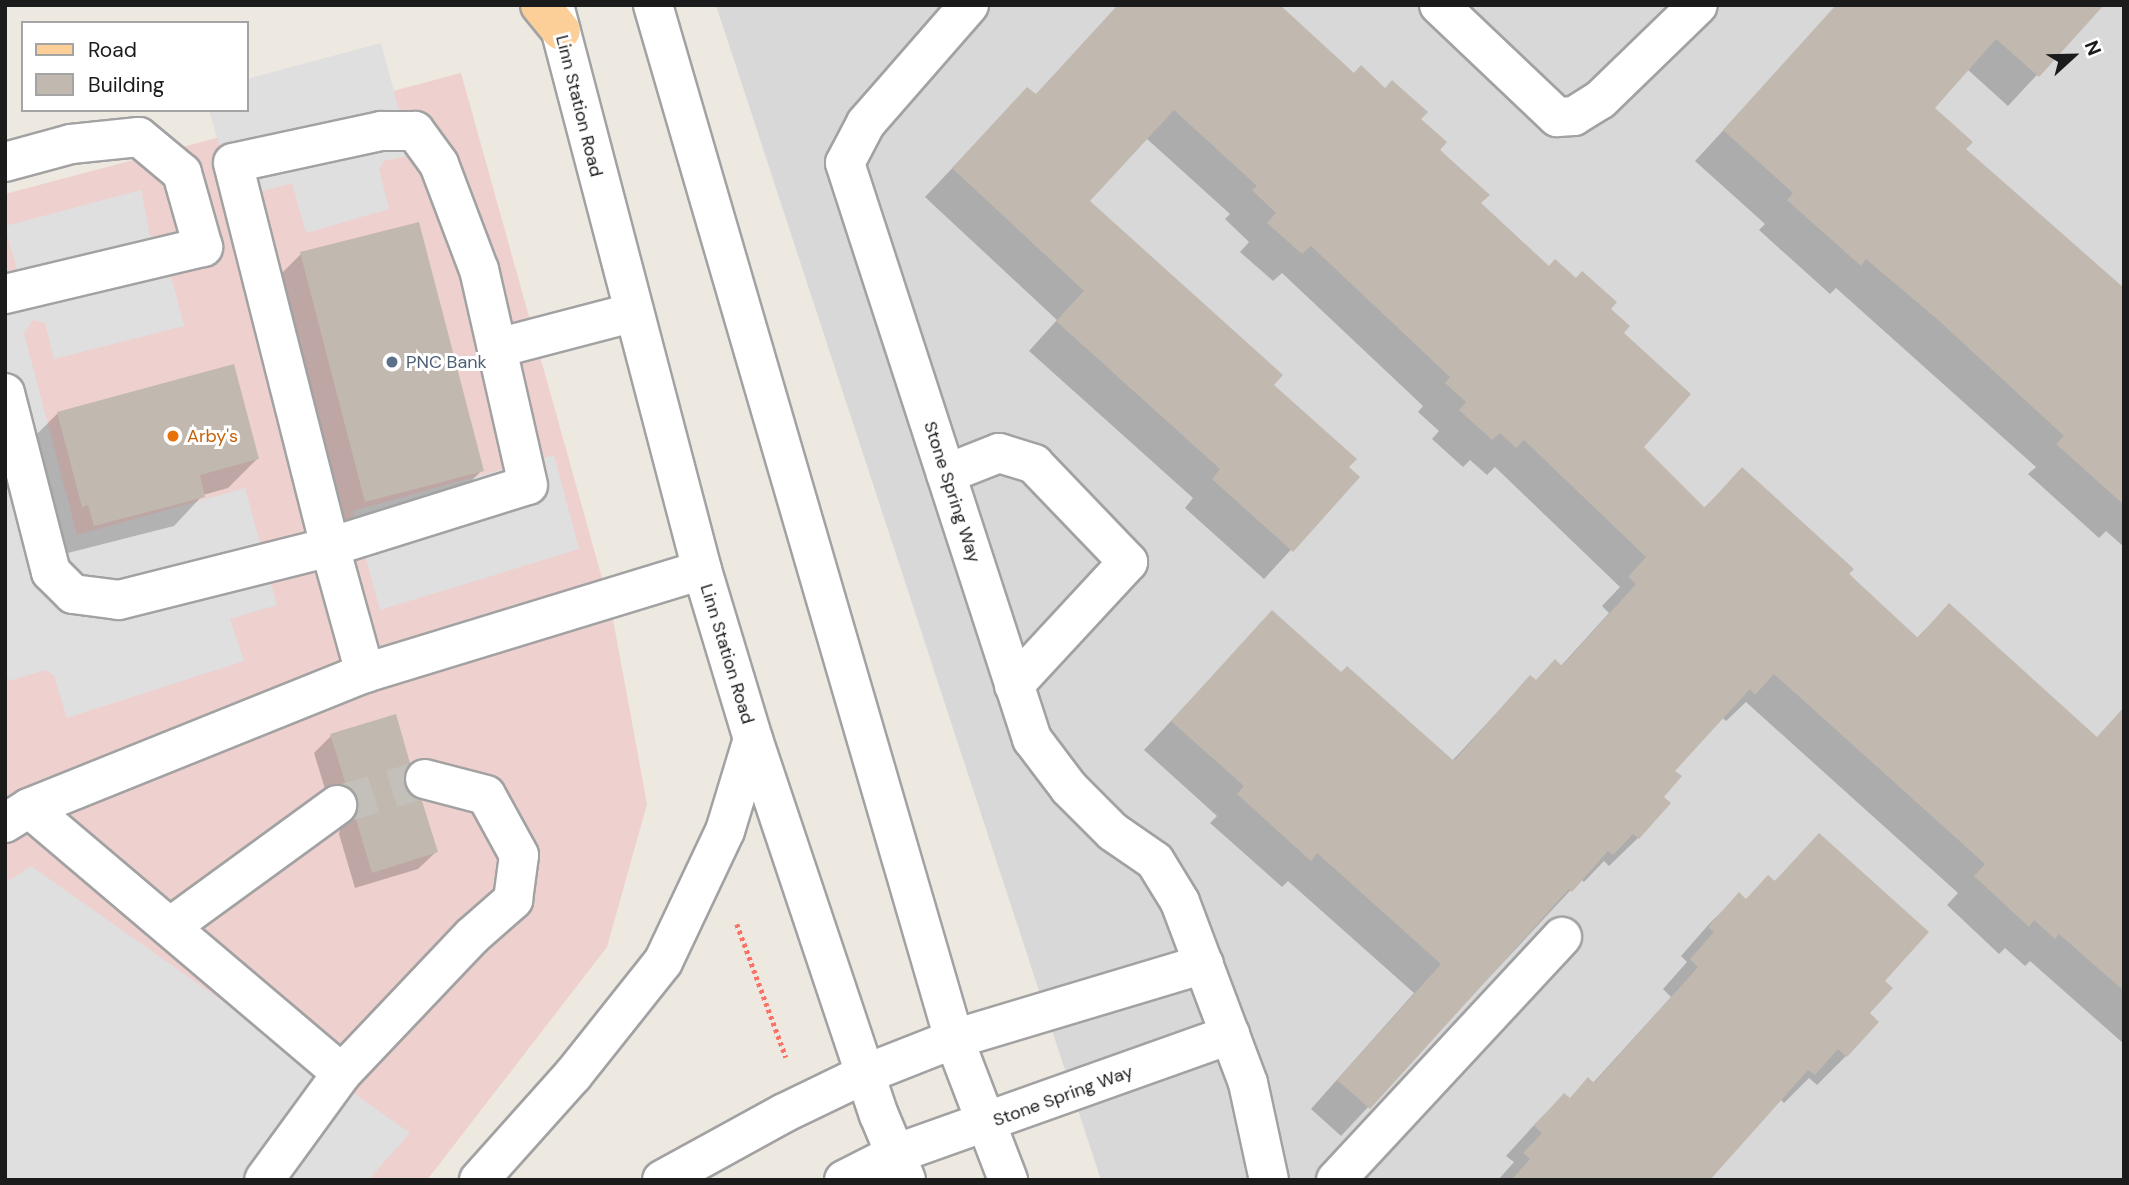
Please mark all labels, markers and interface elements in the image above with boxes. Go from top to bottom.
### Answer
legend [21,21,248,112]
north arrow [2038,21,2108,91]
street label: Linn Station Road [551,33,607,179]
text: Road [88,36,137,64]
text: N [2079,37,2107,59]
text: Building [88,71,164,99]
place label: PNC Bank [406,351,487,373]
marker: PNC Bank [384,354,400,370]
street label: Stone Spring Way [919,419,985,565]
place label: Arby's [187,425,238,447]
marker: Arby's [165,428,181,444]
street label: Linn Station Road [695,581,759,727]
street label: Stone Spring Way [990,1061,1136,1131]

